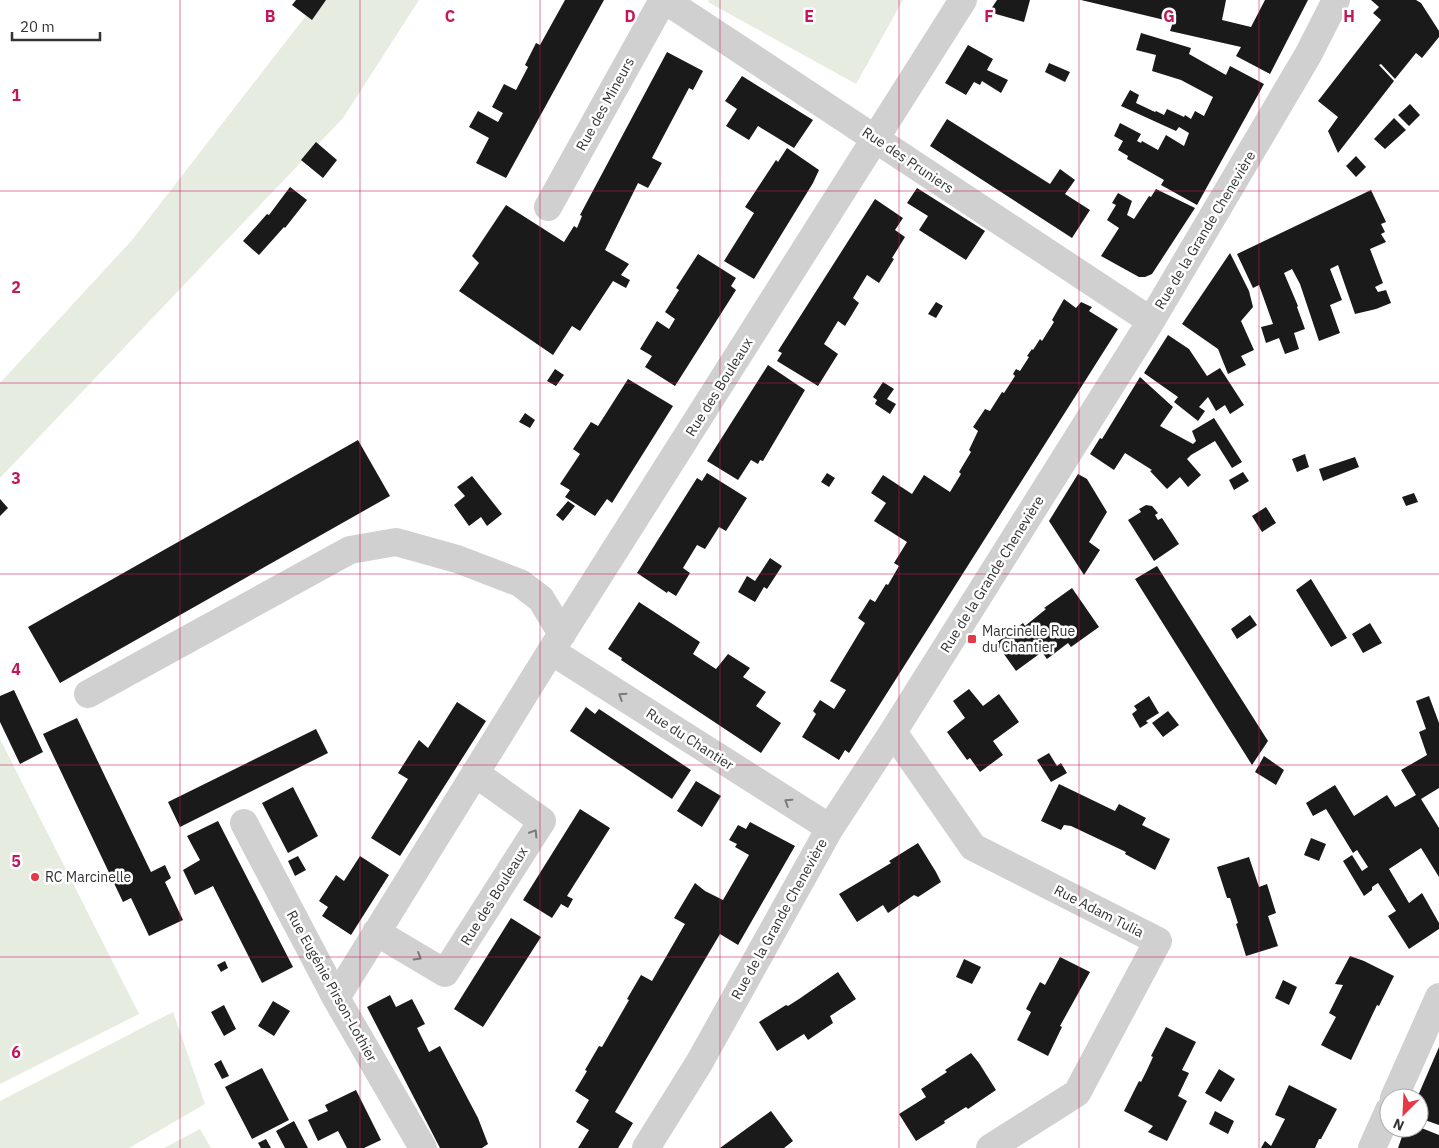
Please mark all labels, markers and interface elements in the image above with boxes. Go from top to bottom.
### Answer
text: B [265,6,276,26]
text: C [445,6,455,26]
text: D [624,6,636,26]
text: E [804,6,814,26]
text: F [984,6,994,26]
text: G [1163,6,1175,26]
text: H [1343,6,1355,26]
scale bar [12,10,100,42]
text: 20 m [20,17,55,36]
street label: Rue des Mineurs [572,54,638,154]
text: 1 [11,85,21,105]
street label: Rue des Pruniers [859,123,957,197]
street label: Rue de la Grande Chenevière [1151,147,1260,312]
text: 2 [11,277,21,297]
street label: Rue des Bouleaux [681,334,757,440]
text: 3 [11,468,21,488]
street label: Rue de la Grande Chenevière [936,492,1048,656]
place label: Marcinelle Rue du Chantier [982,622,1076,656]
marker: Marcinelle Rue du Chantier [966,633,978,645]
text: 4 [11,659,21,679]
one-way arrow [618,692,627,702]
street label: Rue du Chantier [643,704,737,774]
one-way arrow [785,799,794,808]
one-way arrow [528,829,538,838]
street label: Rue de la Grande Chenevière [727,835,831,1003]
street label: Rue des Bouleaux [456,843,532,949]
text: 5 [11,851,21,871]
place label: RC Marcinelle [45,868,131,886]
marker: RC Marcinelle [29,871,41,883]
street label: Rue Adam Tulia [1051,881,1147,942]
street label: Rue Eugénie Pirson-Lothier [283,907,381,1065]
one-way arrow [413,951,422,961]
text: 6 [11,1042,21,1062]
north arrow [1379,1088,1429,1138]
text: N [1390,1115,1407,1135]

